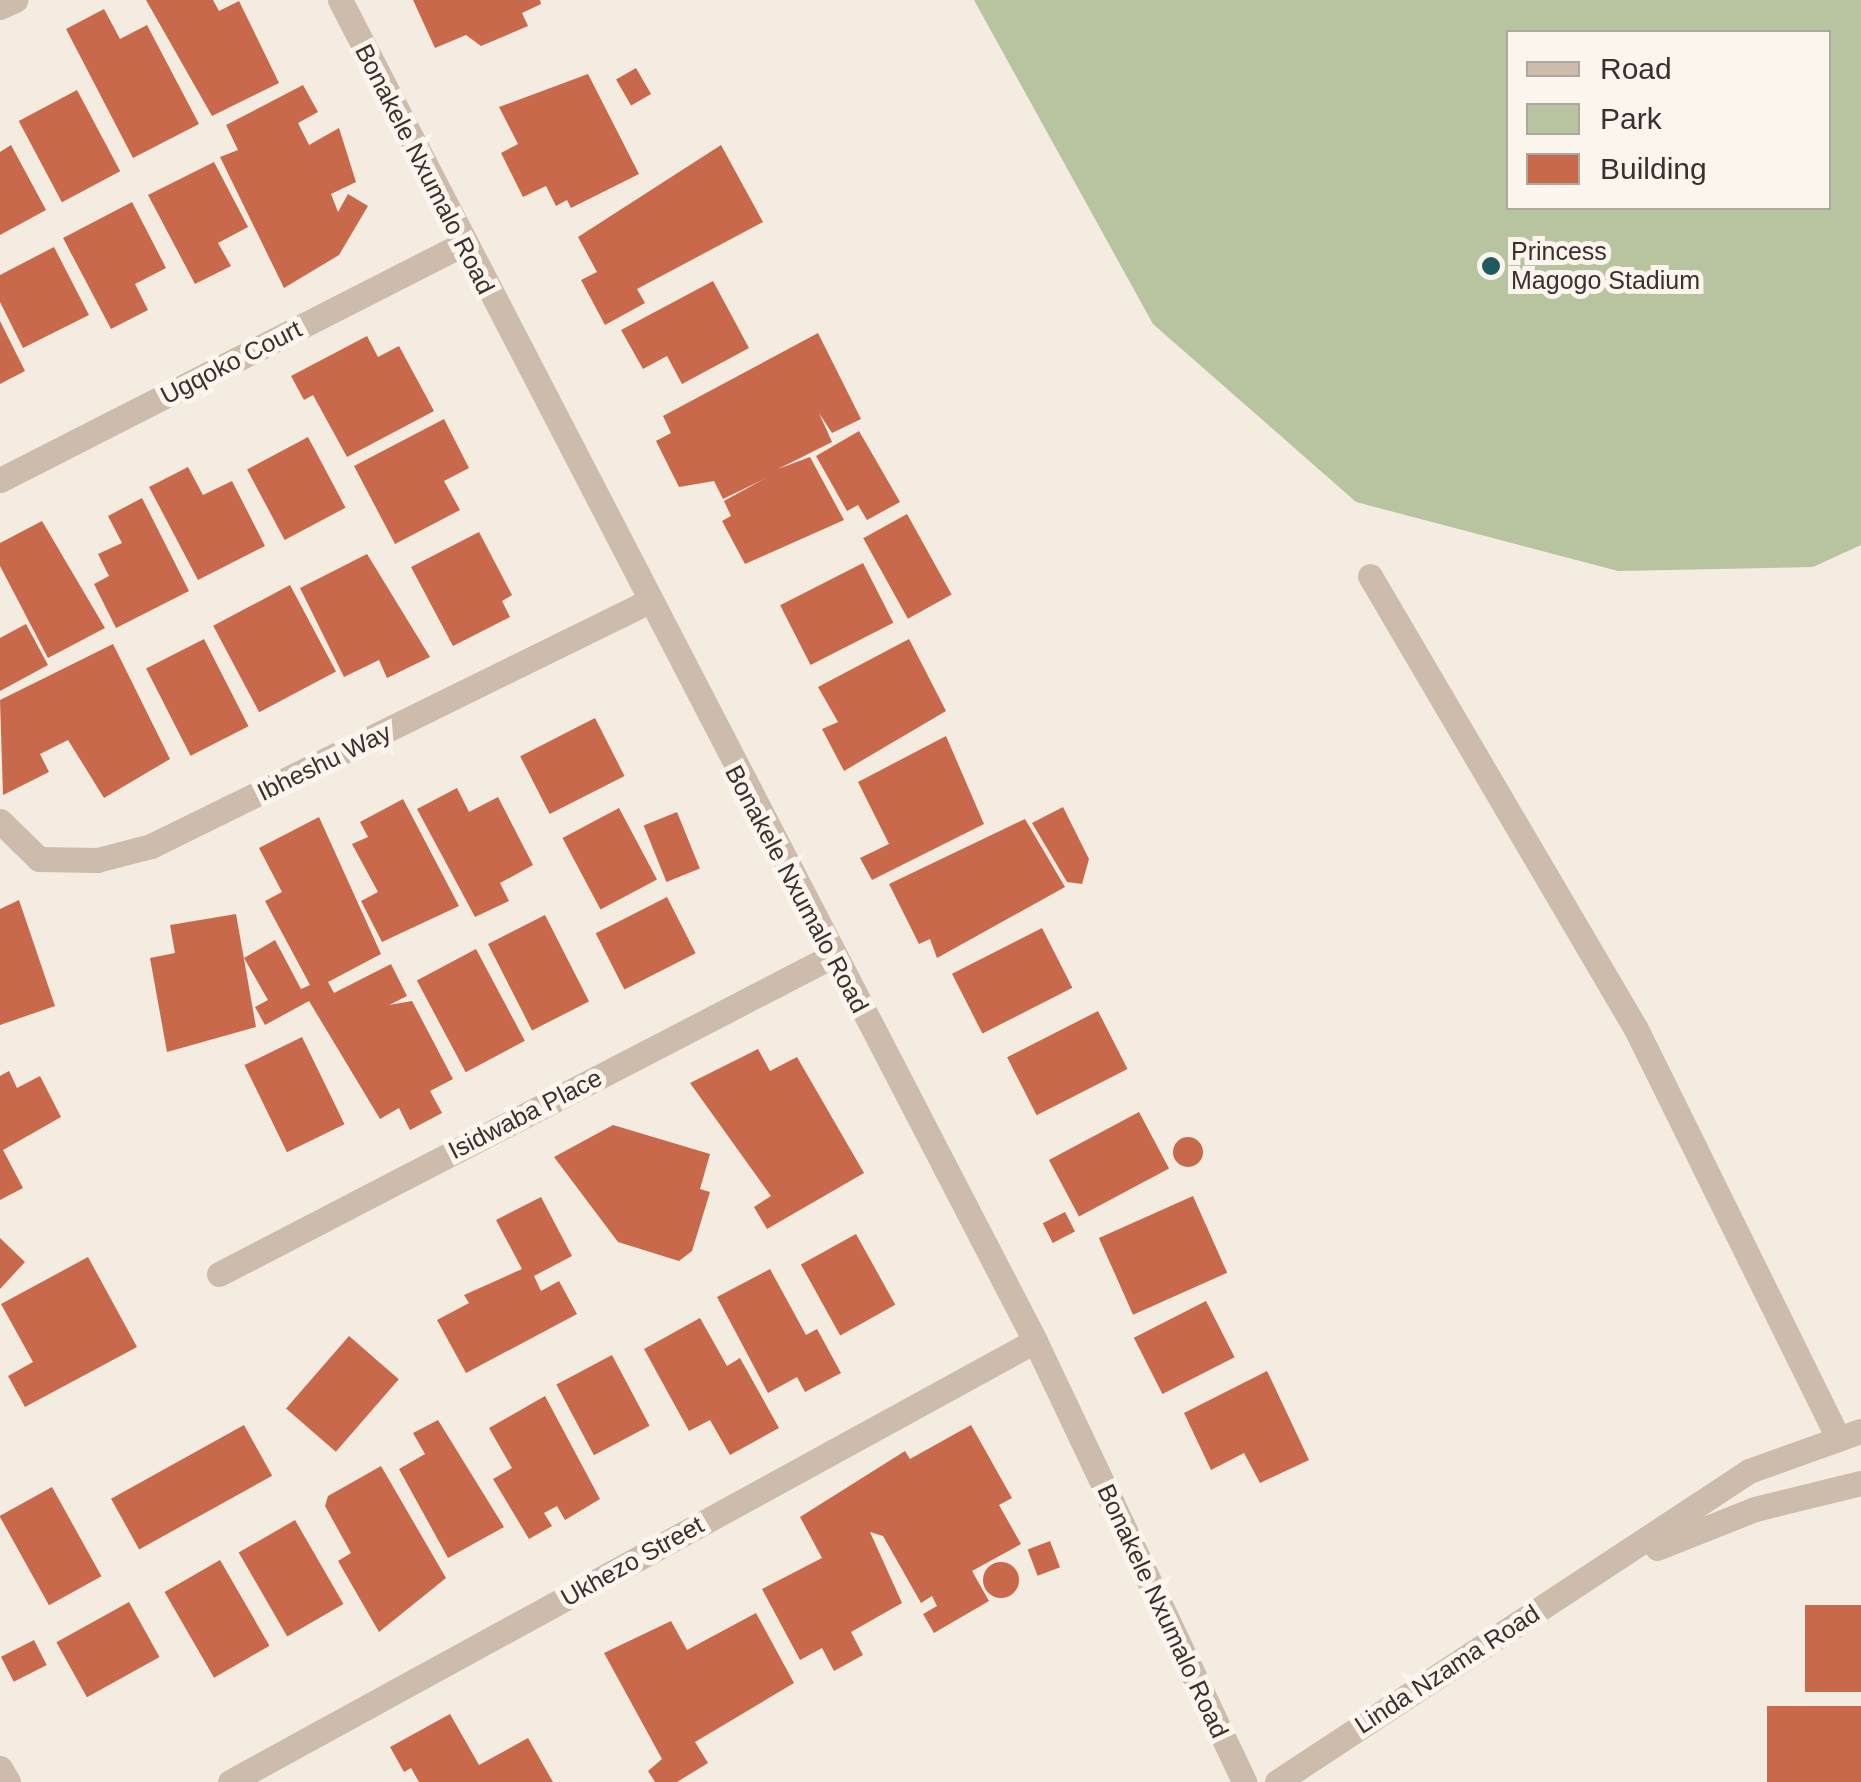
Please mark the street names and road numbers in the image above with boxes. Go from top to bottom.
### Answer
street label: Bonakele Nxumalo Road [349,39,501,299]
street label: Ugqoko Court [155,314,307,410]
street label: Ibheshu Way [252,717,396,807]
street label: Bonakele Nxumalo Road [719,760,875,1018]
street label: Isidwaba Place [443,1062,607,1166]
street label: Bonakele Nxumalo Road [1091,1479,1235,1743]
street label: Ukhezo Street [555,1509,709,1613]
street label: Linda Nzama Road [1349,1598,1545,1740]

